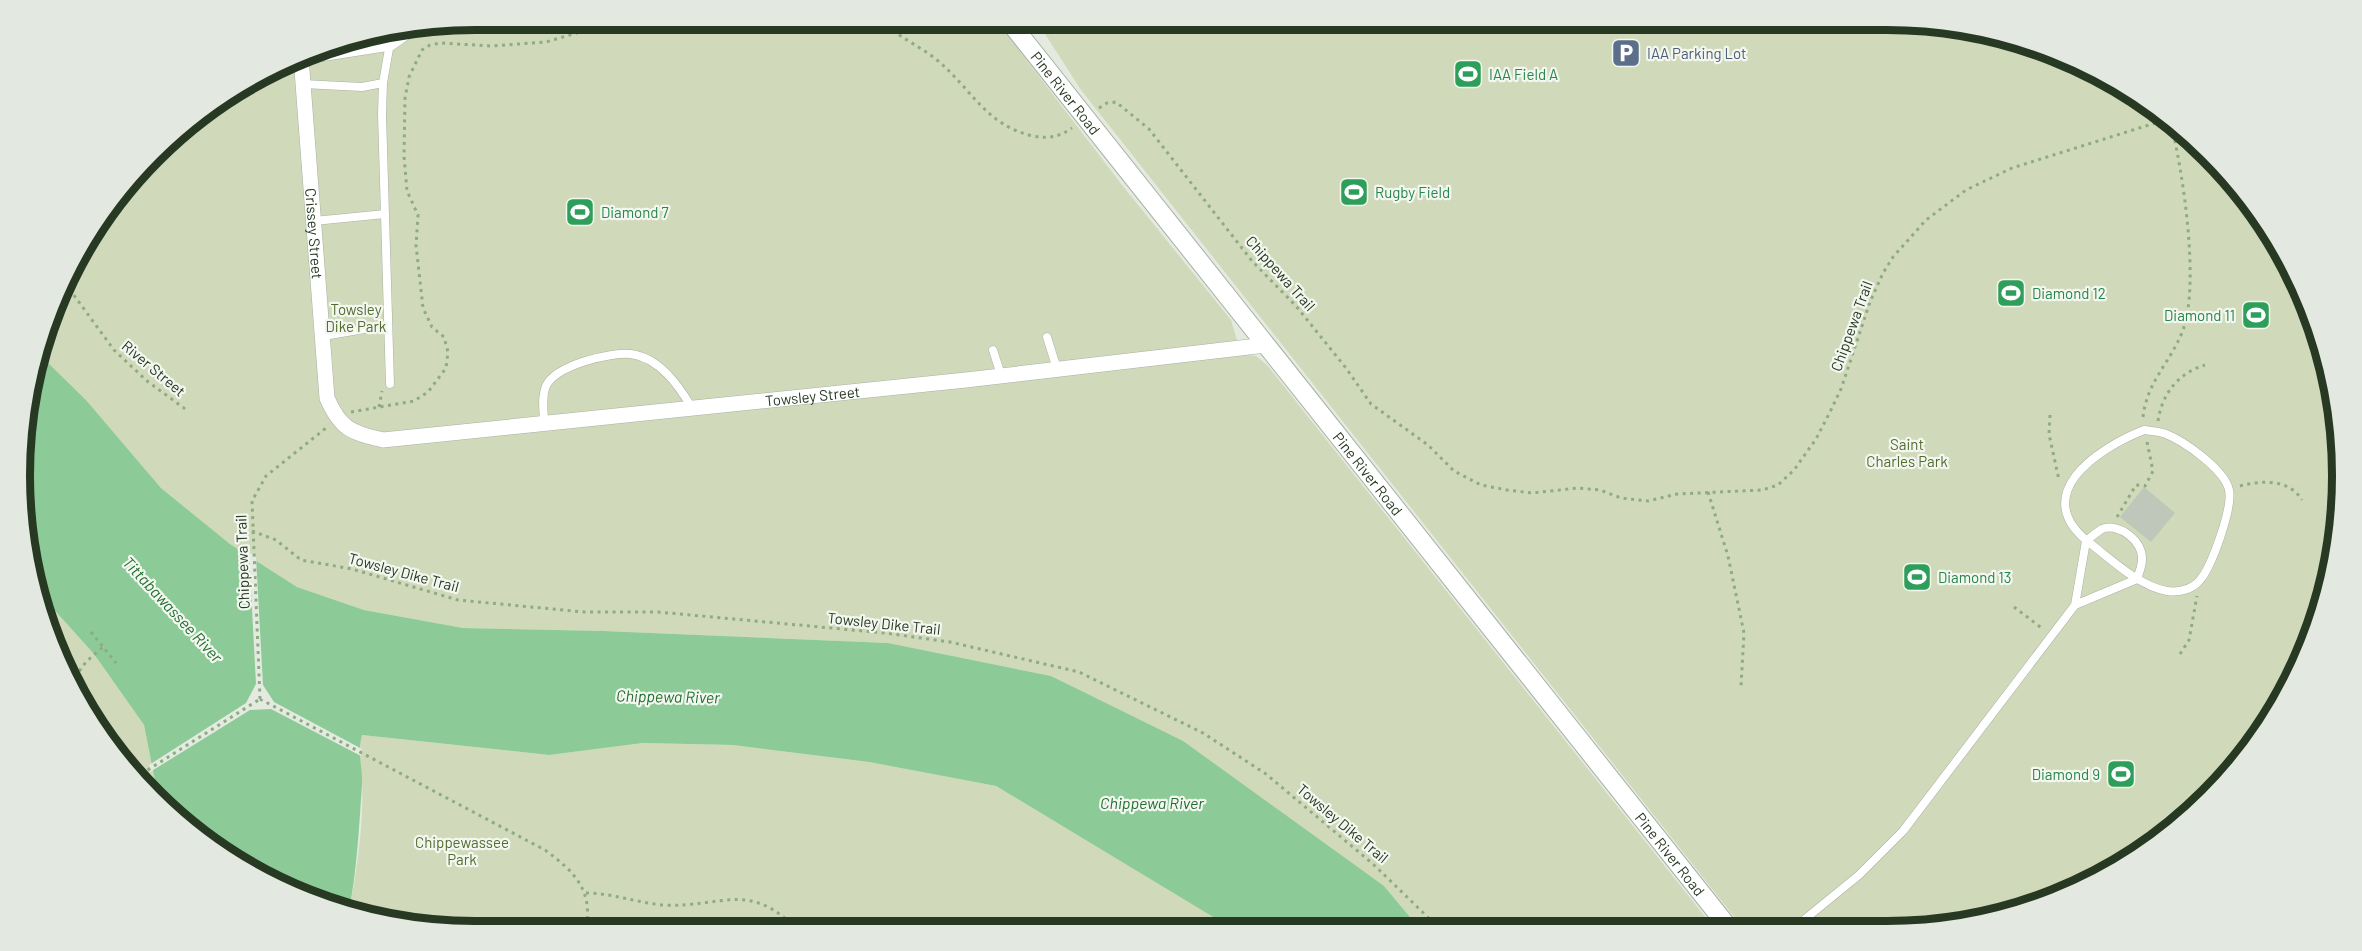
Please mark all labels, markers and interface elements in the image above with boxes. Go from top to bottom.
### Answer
parking icon: IAA Parking Lot [1610,37,1642,69]
place label: IAA Parking Lot [1647,44,1747,62]
street label: Pine River Road [1027,48,1104,138]
sports icon: IAA Field A [1452,58,1484,90]
place label: IAA Field A [1489,65,1558,83]
sports icon: Rugby Field [1338,176,1370,208]
place label: Rugby Field [1375,183,1450,201]
street label: Crissey Street [302,187,327,280]
sports icon: Diamond 7 [564,196,596,228]
place label: Diamond 7 [601,203,669,221]
street label: Chippewa Trail [1243,232,1319,314]
sports icon: Diamond 12 [1995,277,2027,309]
street label: Chippewa Trail [1826,278,1876,374]
place label: Diamond 12 [2032,284,2106,302]
sports icon: Diamond 11 [2240,299,2272,331]
park label: Towsley Dike Park [326,300,387,335]
place label: Diamond 11 [2164,306,2235,324]
street label: River Street [119,336,189,400]
street label: Towsley Street [764,382,861,410]
street label: Pine River Road [1330,428,1407,519]
park label: Saint Charles Park [1866,435,1948,470]
street label: Chippewa Trail [231,514,253,610]
street label: Towsley Dike Trail [347,549,461,595]
water label: Tittabawassee River [119,552,228,667]
sports icon: Diamond 13 [1901,561,1933,593]
place label: Diamond 13 [1938,568,2011,586]
street label: Towsley Dike Trail [827,608,941,638]
water label: Chippewa River [616,686,721,706]
sports icon: Diamond 9 [2105,758,2137,790]
place label: Diamond 9 [2032,765,2100,783]
street label: Towsley Dike Trail [1294,780,1392,866]
water label: Chippewa River [1100,793,1205,812]
street label: Pine River Road [1632,809,1709,899]
park label: Chippewassee Park [415,833,509,868]

